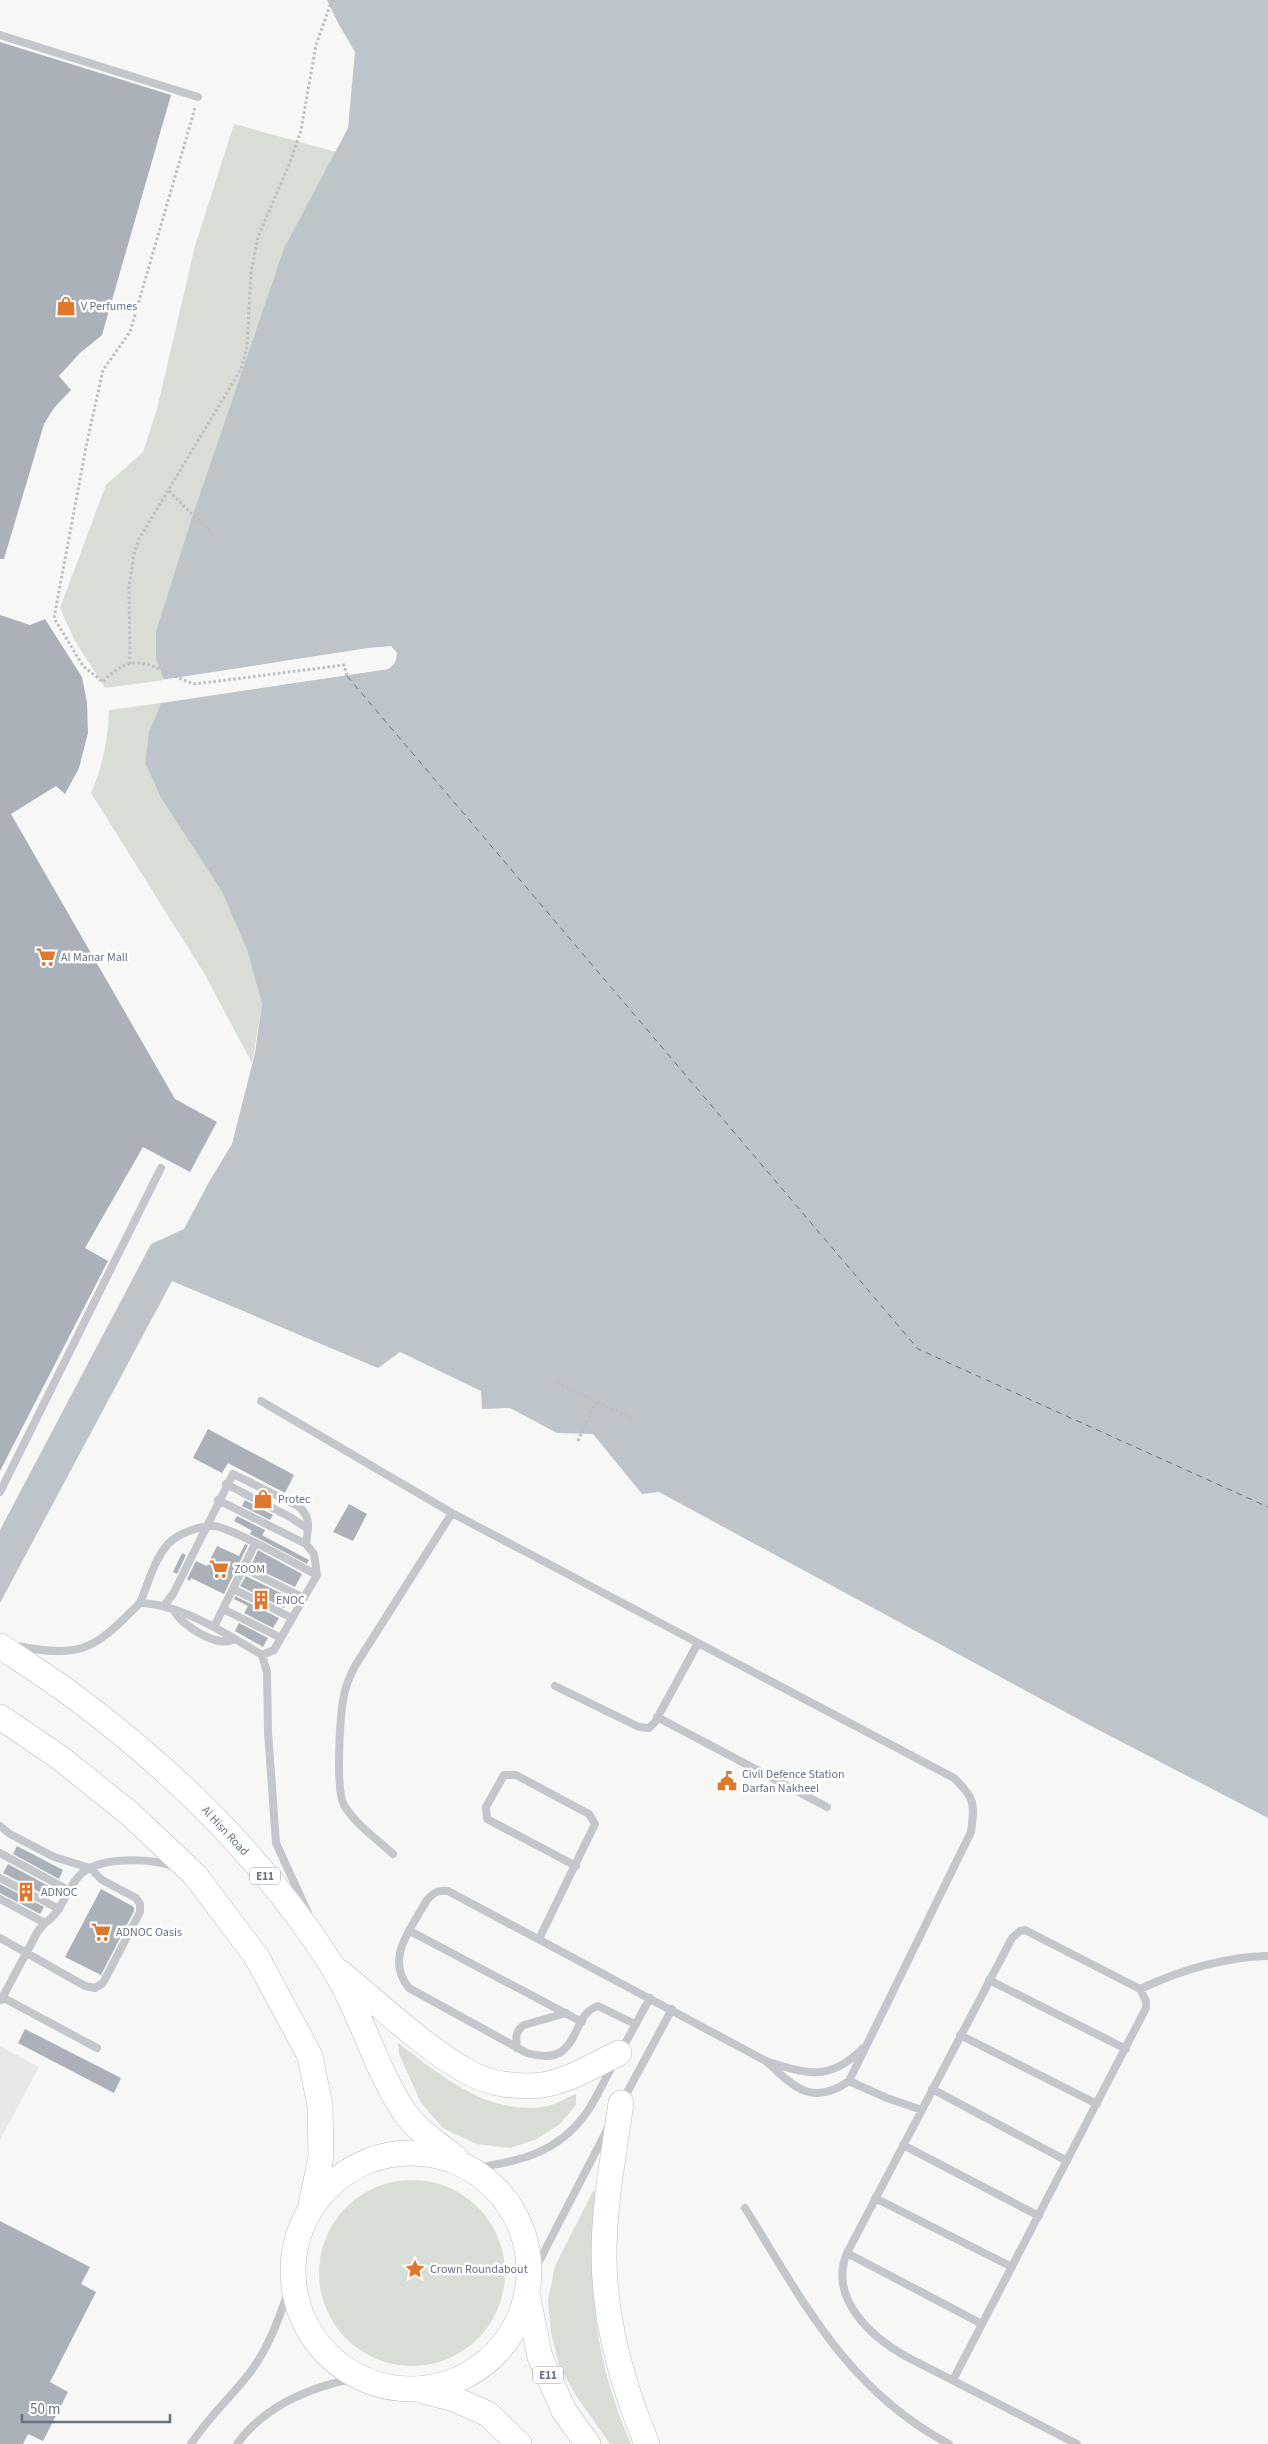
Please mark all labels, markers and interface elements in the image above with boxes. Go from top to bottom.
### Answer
shop icon: V Perfumes [55,295,77,317]
place label: V Perfumes [81,298,137,315]
supermarket icon: Al Manar Mall [35,946,57,968]
place label: Al Manar Mall [61,949,128,966]
shop icon: Protec [252,1488,274,1510]
place label: Protec [278,1491,311,1508]
supermarket icon: ZOOM [208,1558,230,1580]
place label: ZOOM [234,1561,265,1578]
building icon: ENOC [250,1589,272,1611]
place label: ENOC [276,1592,305,1609]
place label: Civil Defence Station Darfan Nakheel [742,1766,844,1797]
public building icon: Civil Defence Station Darfan Nakheel [716,1770,738,1792]
street label: Al Hisn Road [197,1802,253,1860]
road number: E11 [250,1868,280,1884]
building icon: ADNOC [15,1881,37,1903]
place label: ADNOC [41,1884,78,1901]
supermarket icon: ADNOC Oasis [90,1921,112,1943]
place label: ADNOC Oasis [116,1924,182,1941]
place icon: Crown Roundabout [404,2258,426,2280]
place label: Crown Roundabout [430,2261,528,2278]
road number: E11 [533,2366,563,2384]
scale bar [22,2392,170,2424]
text: 50 m [30,2399,60,2420]

